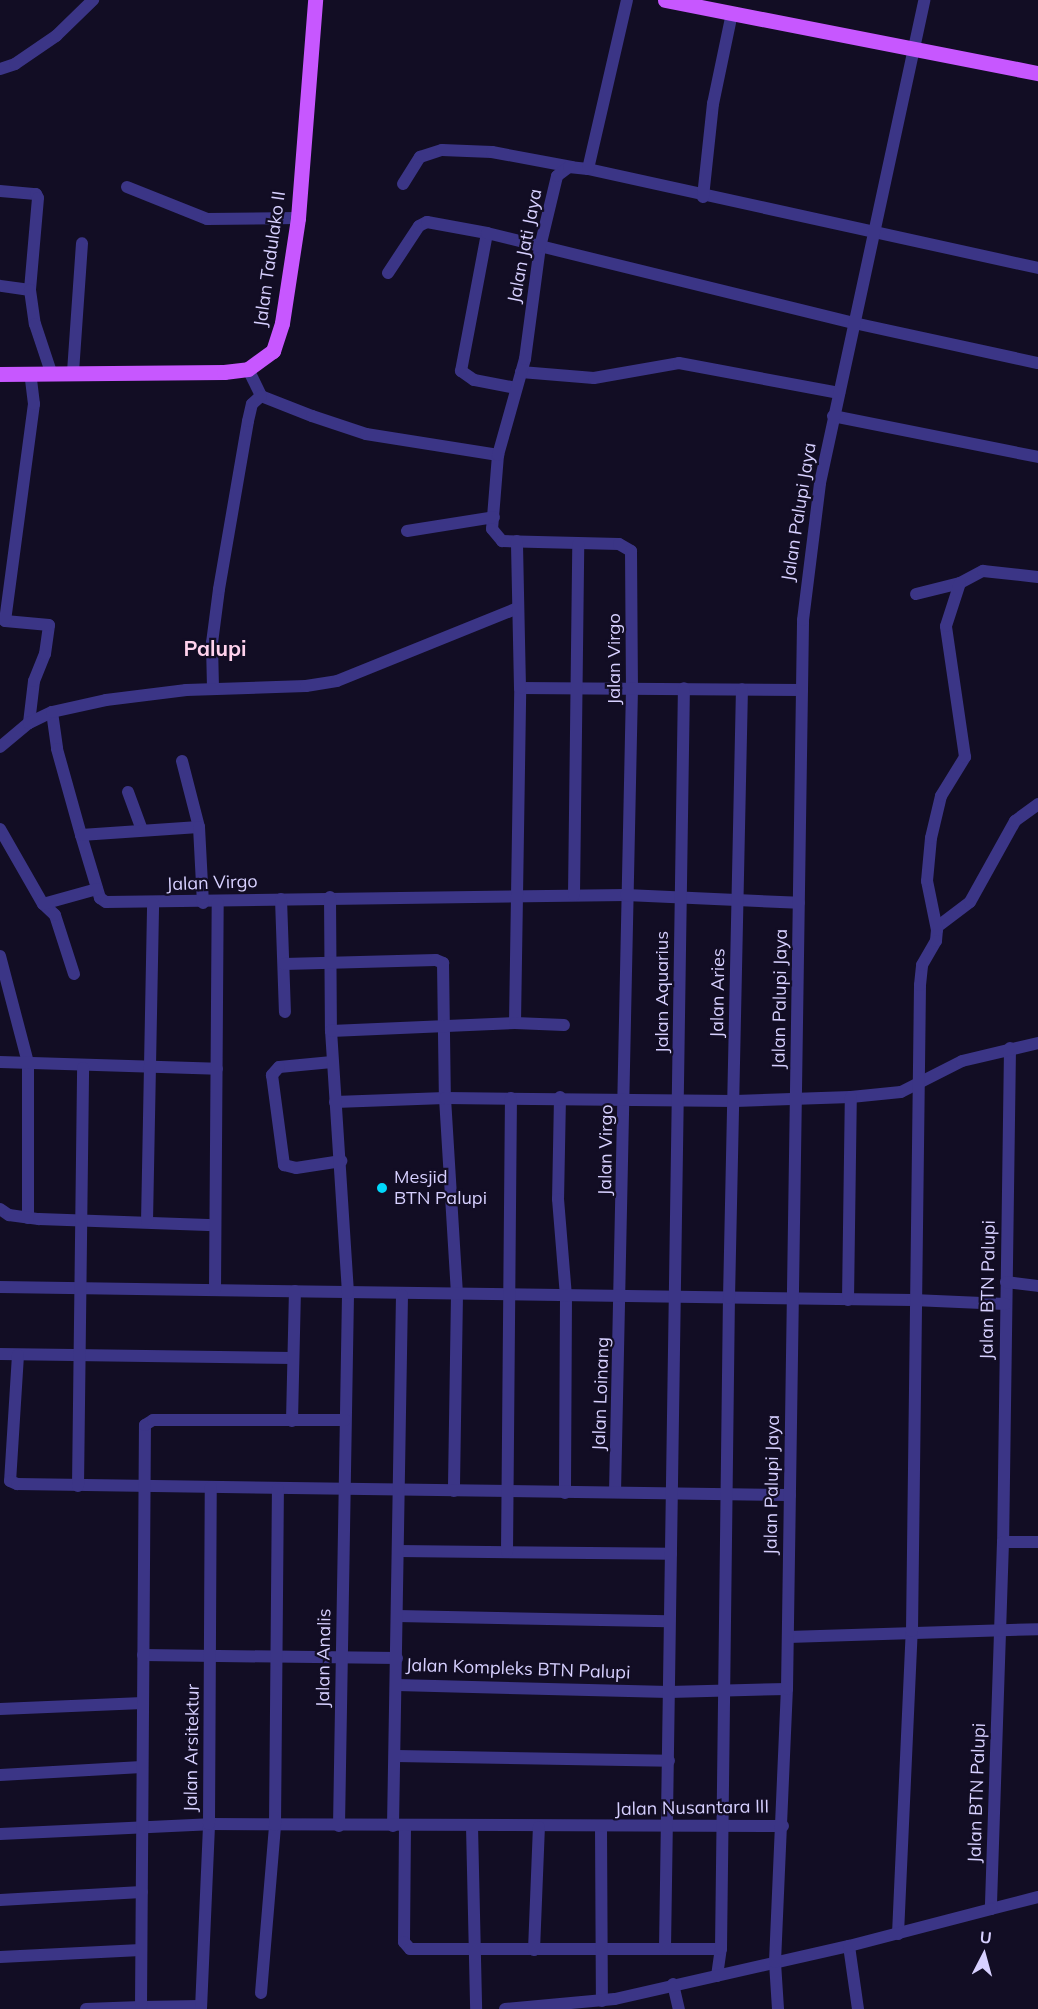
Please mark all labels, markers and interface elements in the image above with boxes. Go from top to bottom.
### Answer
street label: Jalan Jati Jaya [503,187,547,305]
street label: Jalan Tadulako II [250,190,290,328]
street label: Jalan Palupi Jaya [777,441,821,583]
street label: Jalan Virgo [603,613,625,705]
district label: Palupi [183,635,247,661]
street label: Jalan Virgo [166,871,258,895]
street label: Jalan Palupi Jaya [768,929,792,1069]
street label: Jalan Aquarius [651,931,673,1053]
street label: Jalan Aries [706,948,730,1038]
street label: Jalan Virgo [594,1104,618,1196]
place label: Mesjid BTN Palupi [394,1167,487,1210]
marker: Mesjid BTN Palupi [375,1181,389,1195]
street label: Jalan BTN Palupi [976,1220,1000,1360]
street label: Jalan Loinang [588,1337,614,1451]
street label: Jalan Palupi Jaya [760,1415,784,1555]
street label: Jalan Analis [312,1608,336,1708]
street label: Jalan Kompleks BTN Palupi [405,1654,631,1684]
street label: Jalan Arsitektur [180,1684,204,1812]
street label: Jalan BTN Palupi [964,1723,990,1863]
street label: Jalan Nusantara III [615,1796,769,1820]
north arrow [954,1925,1014,1985]
text: U [979,1927,993,1948]

